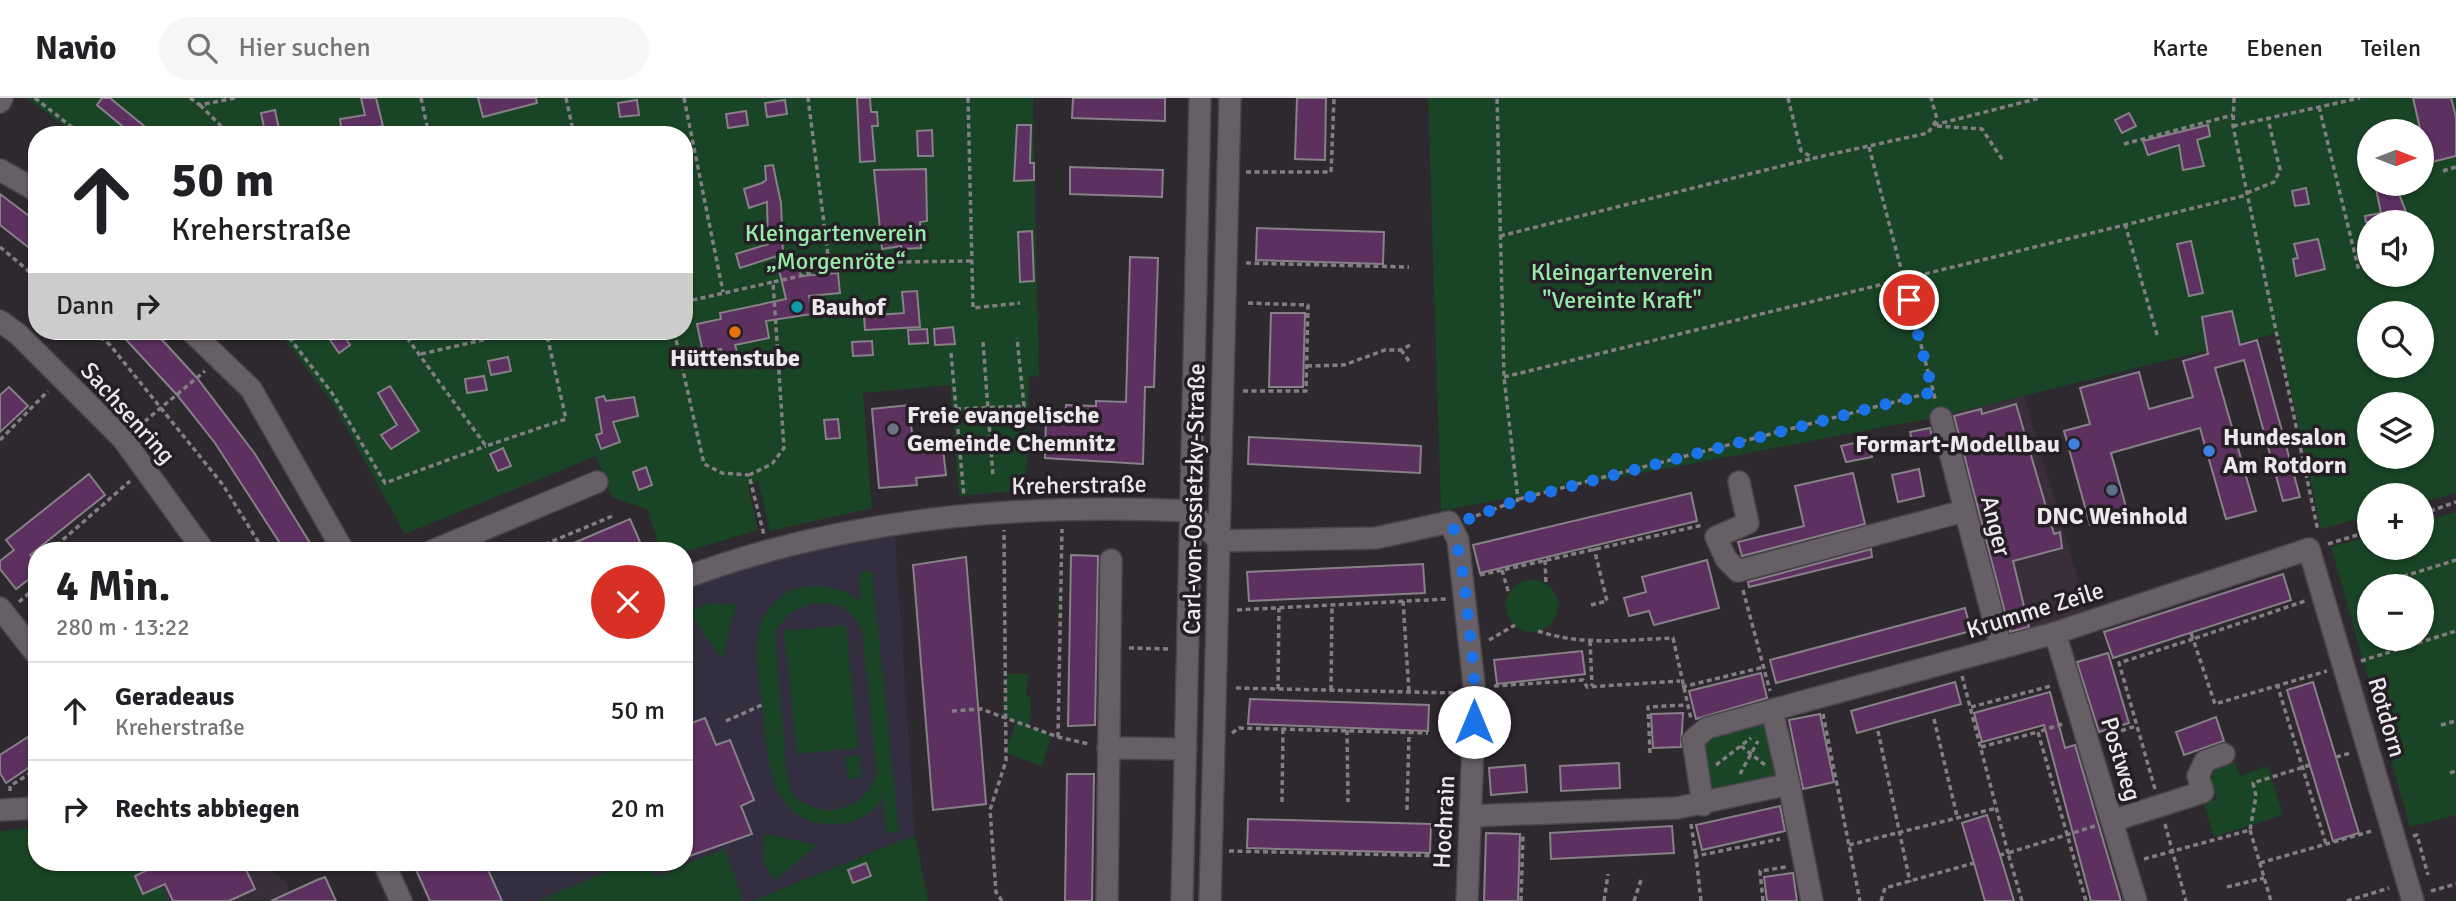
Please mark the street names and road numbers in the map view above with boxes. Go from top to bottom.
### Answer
street label: Sachsenring [74,356,182,470]
street label: Carl-von-Ossietzky-Straße [1177,363,1211,635]
street label: Kreherstraße [1011,469,1147,501]
street label: Anger [1974,493,2018,560]
street label: Krumme Zeile [1963,575,2107,645]
street label: Rotdorn [2361,674,2413,760]
street label: Postweg [2094,713,2148,805]
street label: Hochrain [1427,775,1461,869]

